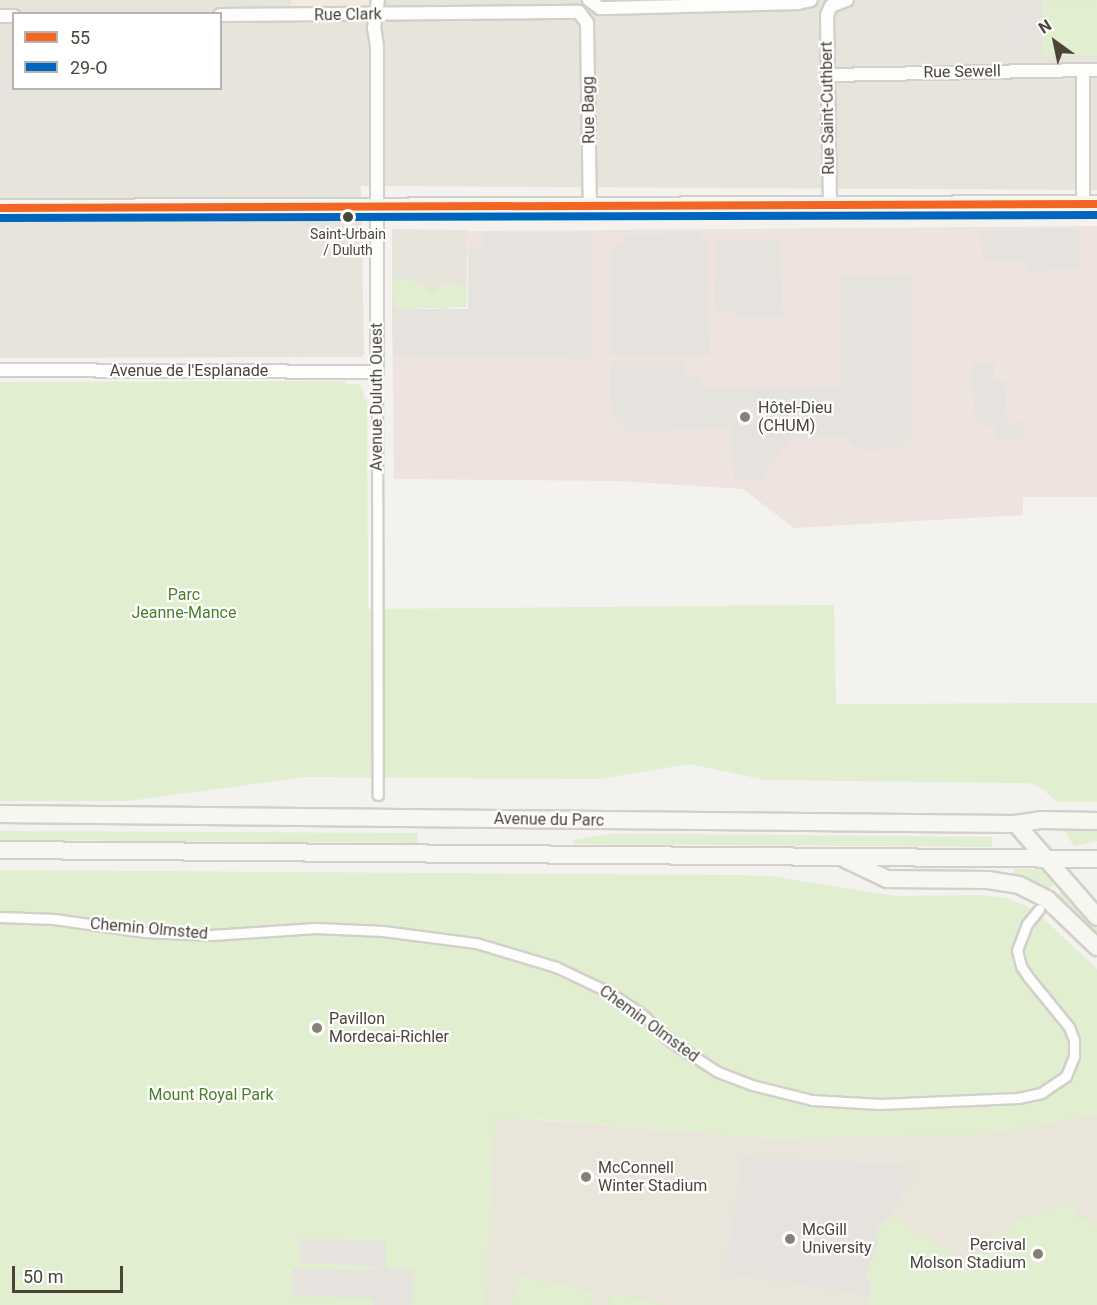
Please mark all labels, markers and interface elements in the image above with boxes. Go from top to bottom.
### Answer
street label: Rue Clark [314,5,382,25]
legend [12,12,222,90]
north arrow [1025,12,1085,72]
text: N [1035,15,1055,38]
text: 55 [70,27,90,48]
street label: Rue Saint-Cuthbert [817,41,839,175]
text: 29-O [70,57,108,78]
street label: Rue Sewell [923,62,1001,82]
street label: Rue Bagg [579,76,599,144]
marker: Saint-Urbain / Duluth [342,211,354,223]
place label: Saint-Urbain / Duluth [310,226,386,258]
street label: Avenue Duluth Ouest [367,323,387,471]
street label: Avenue de l'Esplanade [110,361,268,381]
place label: Hôtel-Dieu (CHUM) [758,398,832,436]
marker: Hôtel-Dieu (CHUM) [736,408,754,426]
park label: Parc Jeanne-Mance [132,585,236,623]
street label: Avenue du Parc [494,809,604,831]
street label: Chemin Olmsted [89,914,209,944]
street label: Chemin Olmsted [595,981,703,1067]
place label: Pavillon Mordecai-Richler [329,1009,449,1047]
marker: Pavillon Mordecai-Richler [310,1021,324,1035]
park label: Mount Royal Park [148,1085,274,1105]
place label: McConnell Winter Stadium [598,1158,707,1196]
marker: McConnell Winter Stadium [579,1170,593,1184]
place label: McGill University [802,1220,872,1258]
marker: McGill University [783,1232,797,1246]
place label: Percival Molson Stadium [910,1235,1026,1273]
marker: Percival Molson Stadium [1031,1247,1045,1261]
scale bar [15,1254,126,1292]
text: 50 m [23,1266,63,1287]

